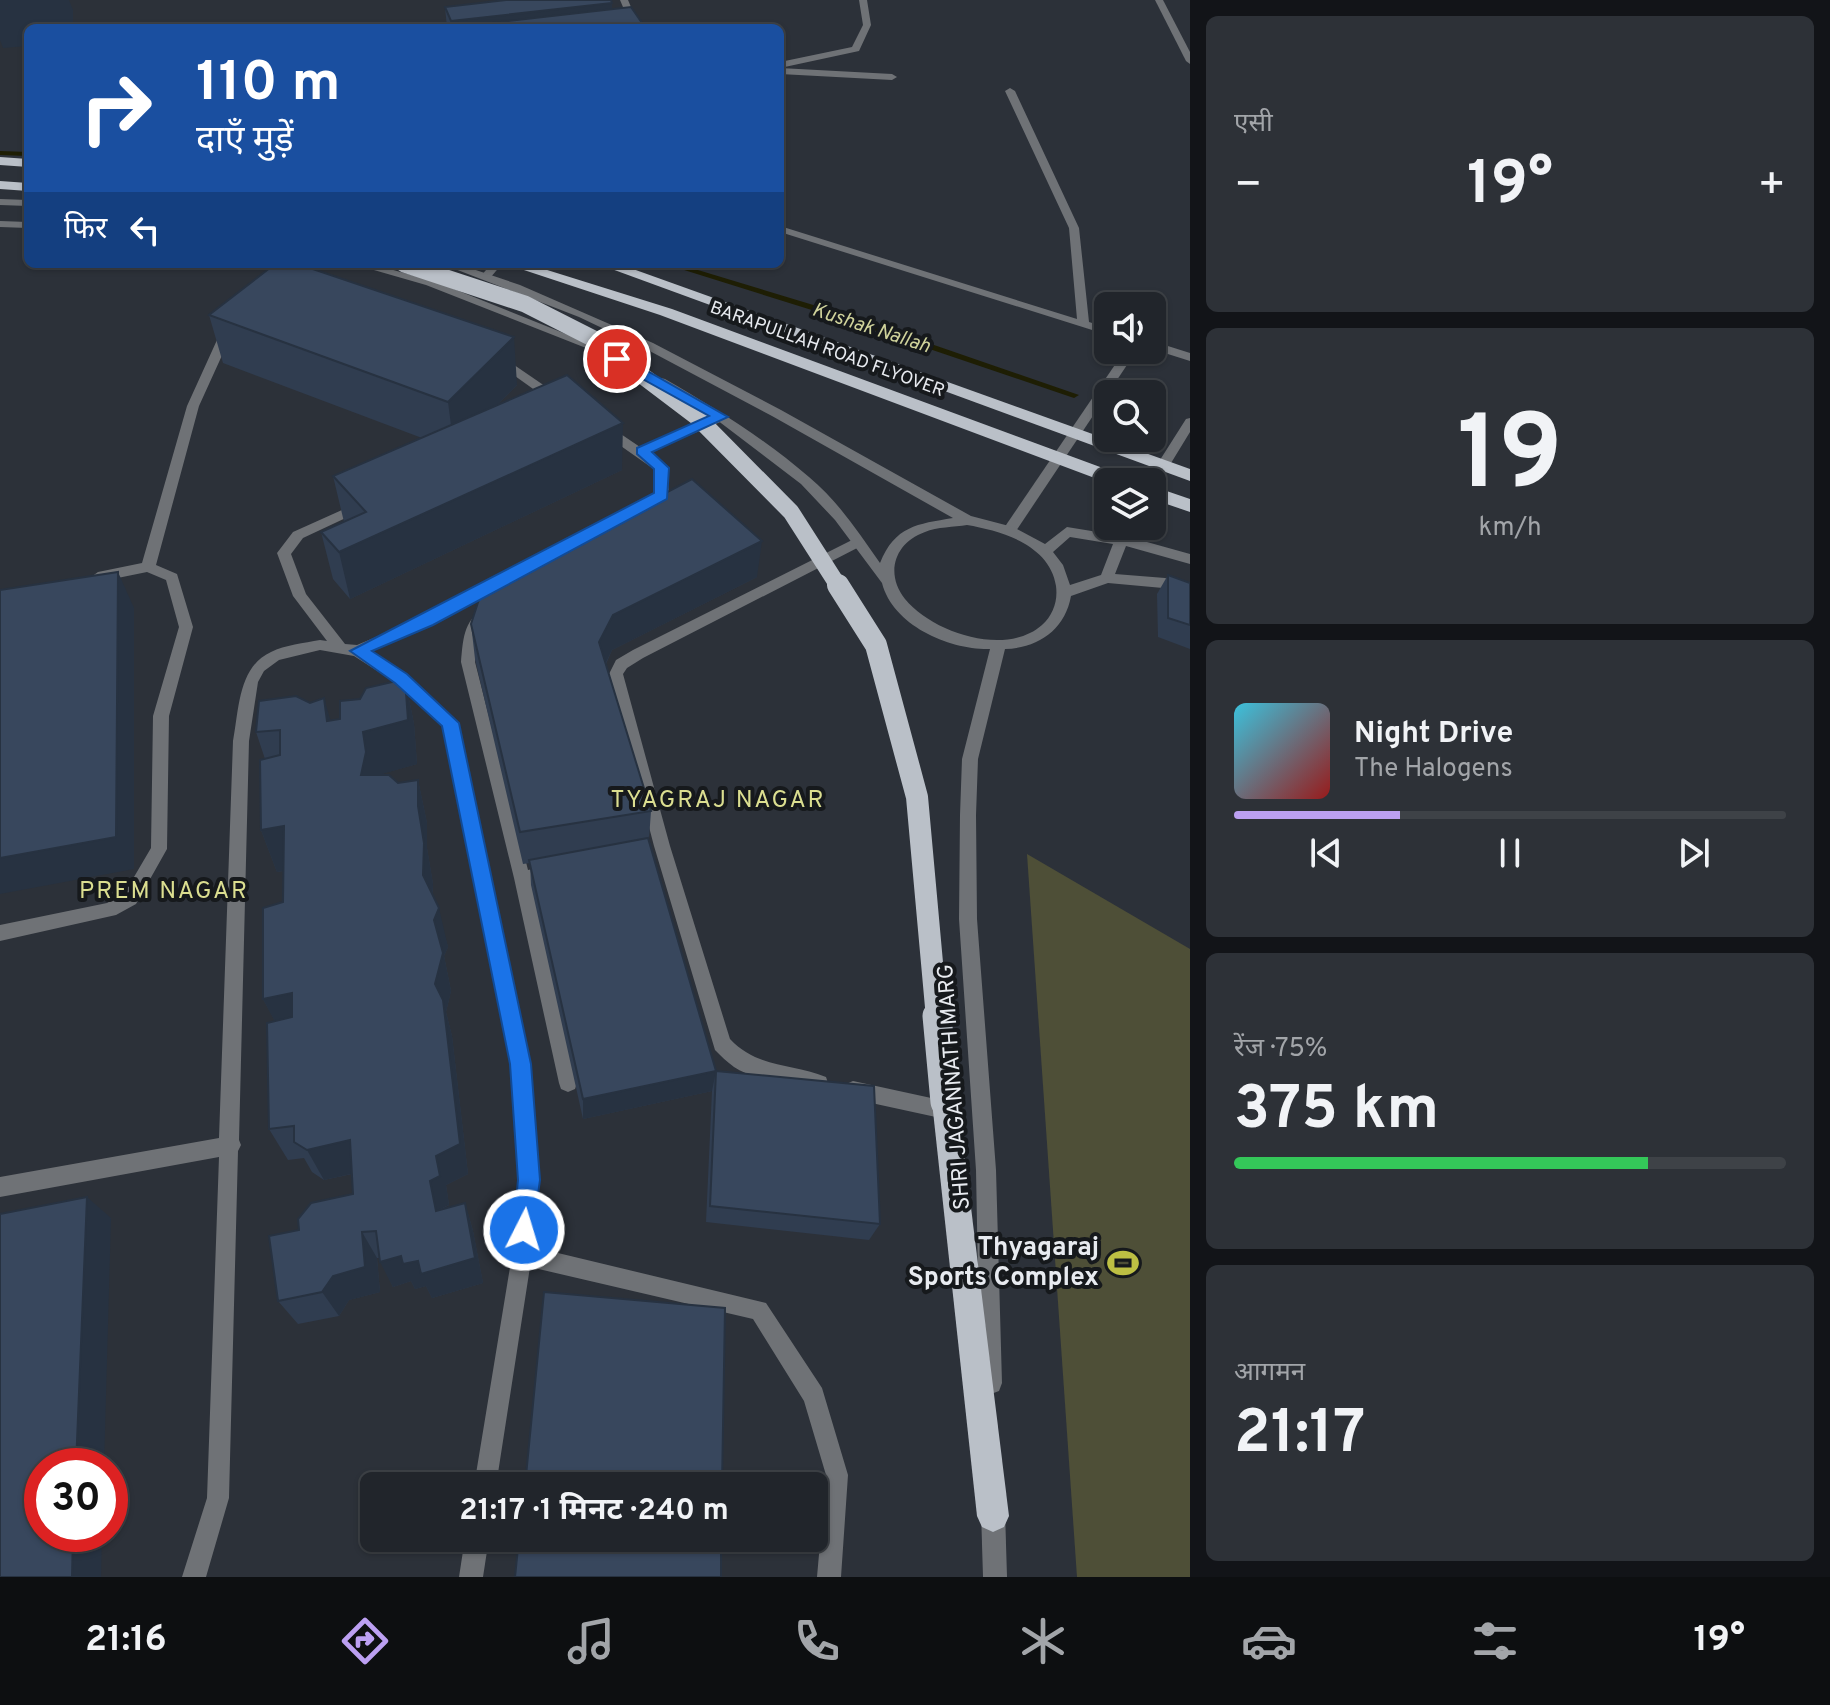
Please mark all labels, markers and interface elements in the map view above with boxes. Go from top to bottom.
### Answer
text: 110 m [196,50,341,120]
icon: right [64,56,168,160]
text: एसी [1234,108,1273,141]
text: दाएँ मुड़ें [196,119,294,165]
text: 19° [1467,149,1553,225]
text: − [1234,159,1262,215]
text: + [1758,159,1786,215]
icon: left [123,208,167,252]
text: फिर [64,212,107,249]
map controls [1094,292,1166,540]
button: sound [1094,292,1166,364]
street label: BARAPULLAH ROAD FLYOVER [707,297,947,403]
water label: Kushak Nallah [809,298,934,360]
pin [583,325,651,393]
icon: arrive [595,337,639,381]
button: search [1094,380,1166,452]
text: 19 [1457,394,1563,526]
button: layers [1094,468,1166,540]
text: km/h [1478,512,1542,545]
text: Night Drive [1354,716,1513,753]
text: The Halogens [1354,753,1513,786]
district label: TYAGRAJ NAGAR [611,786,825,816]
icon: previous [1304,831,1348,875]
icon: pause [1488,831,1532,875]
icon: next [1672,831,1716,875]
district label: PREM NAGAR [79,877,249,907]
street label: SHRI JAGANNATH MARG [933,963,977,1211]
text: रेंज · 75% [1234,1033,1327,1066]
text: 375 km [1234,1074,1439,1150]
position arrow [482,1188,566,1272]
place label: Thyagaraj Sports Complex [908,1232,1099,1295]
sports icon: Thyagaraj Sports Complex [1106,1246,1140,1280]
text: आगमन [1234,1357,1305,1390]
text: 21:17 [1234,1398,1365,1474]
speed limit sign: 30 [24,1448,128,1552]
text: 21:17 · 1 मिनट · 240 m [459,1493,729,1530]
icon: directions [337,1613,393,1669]
icon: music [563,1613,619,1669]
icon: phone [789,1613,845,1669]
icon: climate [1015,1613,1071,1669]
icon: car [1241,1613,1297,1669]
icon: filters [1467,1613,1523,1669]
text: 21:16 [85,1618,167,1664]
text: 19° [1693,1618,1745,1664]

